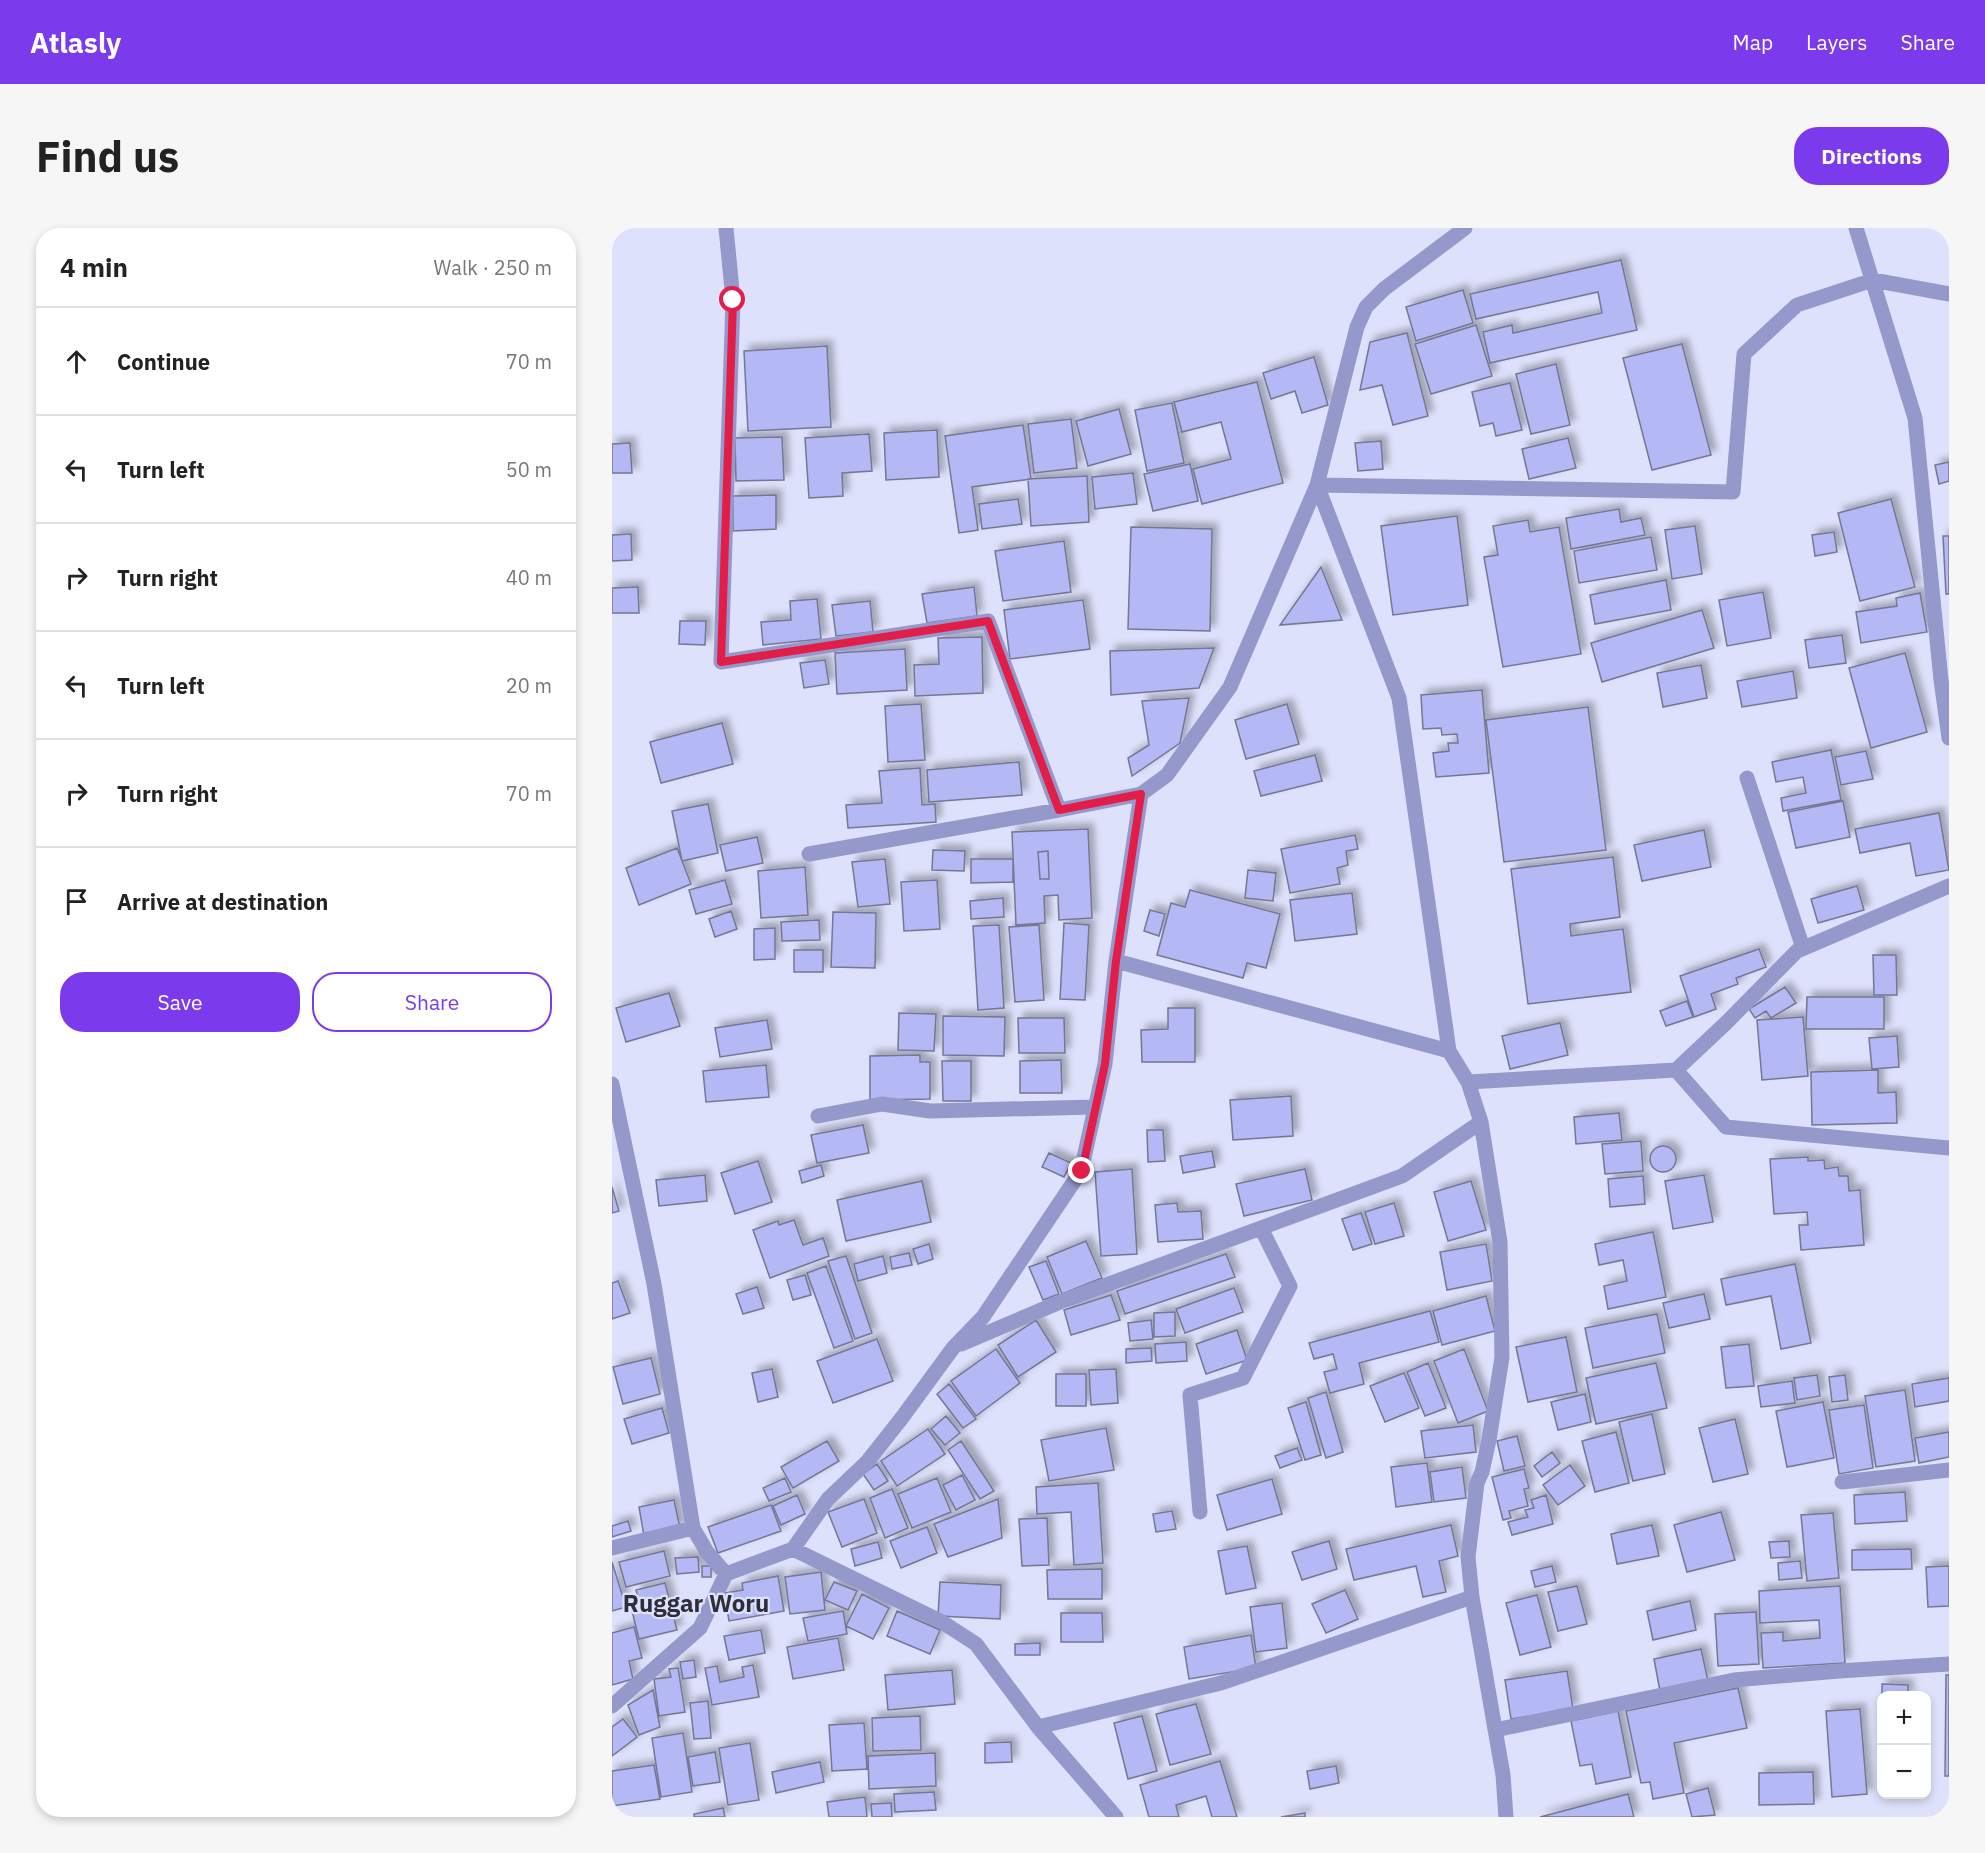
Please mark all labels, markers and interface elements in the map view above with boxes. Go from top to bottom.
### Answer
text: Atlasly [30,24,121,61]
text: Map [1733,28,1773,56]
text: Layers [1806,28,1868,56]
text: Share [1901,28,1955,56]
button: Directions [1794,127,1949,185]
text: Find us [36,129,179,184]
text: 4 min [60,250,128,284]
text: Walk · 250 m [434,254,552,281]
route start [719,286,745,312]
icon: ahead [60,345,93,378]
text: Continue [117,347,210,376]
text: 70 m [506,348,552,375]
icon: left [60,453,93,486]
text: Turn left [117,455,205,484]
text: 50 m [506,456,552,483]
icon: right [60,561,93,594]
text: Turn right [117,563,218,592]
text: 40 m [506,564,552,591]
icon: left [60,669,93,702]
text: Turn left [117,671,205,700]
text: 20 m [506,672,552,699]
icon: right [60,777,93,810]
text: Turn right [117,779,218,808]
text: 70 m [506,780,552,807]
icon: arrive [60,885,93,918]
text: Arrive at destination [117,887,328,916]
button: Save [60,972,300,1032]
button: Share [312,972,552,1032]
route end [1068,1157,1094,1183]
district label: Ruggar Woru [623,1587,769,1619]
map controls [1877,1691,1931,1799]
button: + [1877,1691,1931,1745]
button: − [1877,1745,1931,1799]

